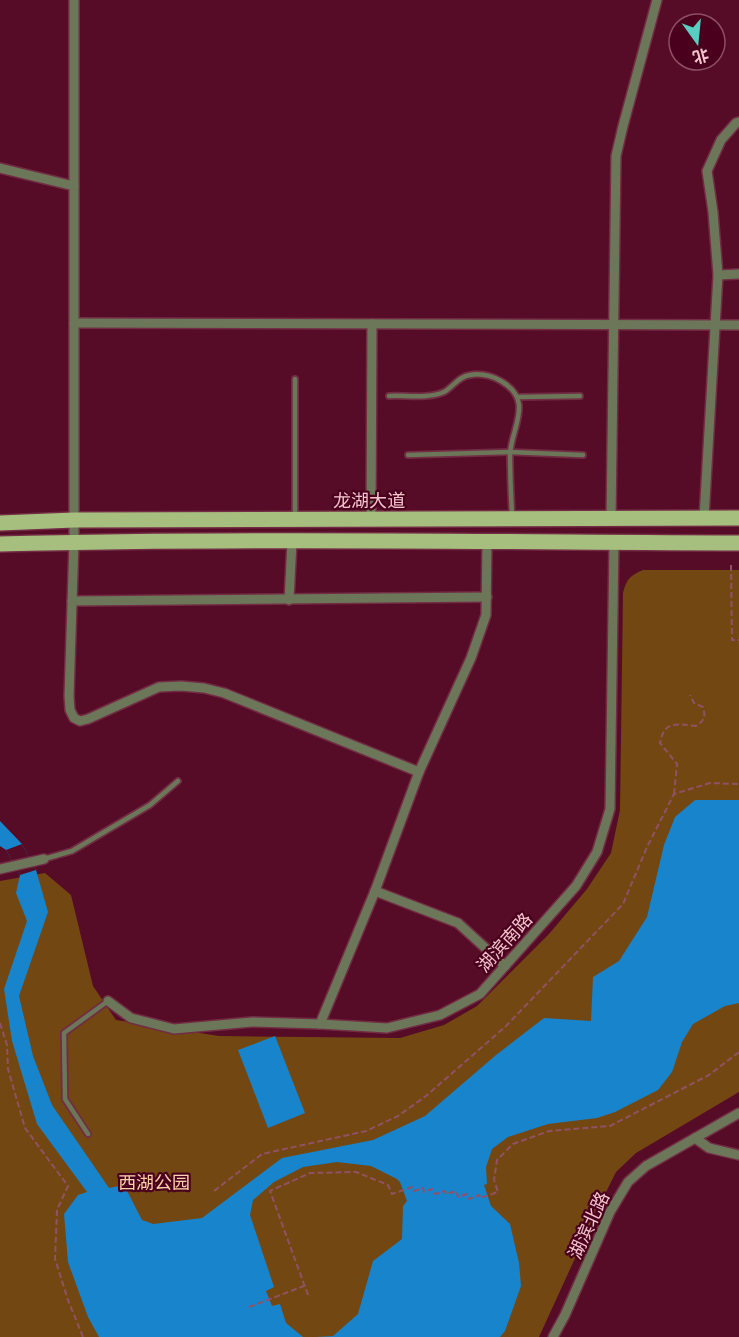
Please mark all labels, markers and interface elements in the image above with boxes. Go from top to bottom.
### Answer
north arrow [667,12,727,72]
text: 北 [691,46,711,68]
street label: 龙湖大道 [333,489,405,511]
street label: 湖滨南路 [472,908,536,976]
park label: 西湖公园 [118,1171,190,1193]
street label: 湖滨北路 [563,1188,613,1262]

